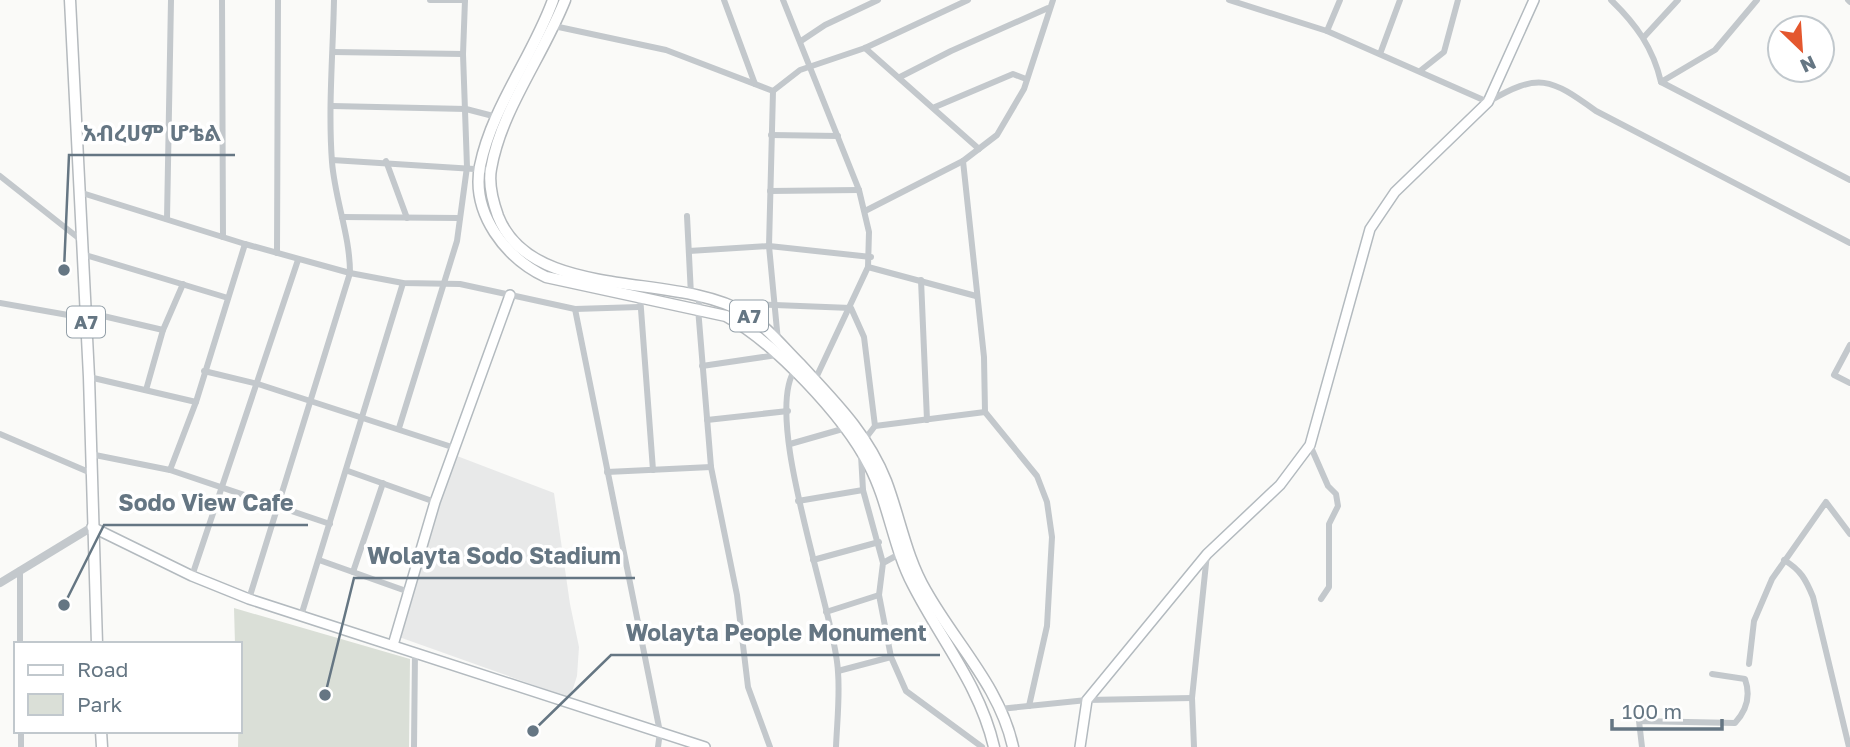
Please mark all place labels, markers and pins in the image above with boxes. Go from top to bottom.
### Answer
callout: አብረሀም ሆቴል [69,111,235,155]
callout: Sodo View Cafe [104,481,308,525]
callout: Wolayta Sodo Stadium [354,534,635,578]
callout: Wolayta People Monument [611,611,940,655]

